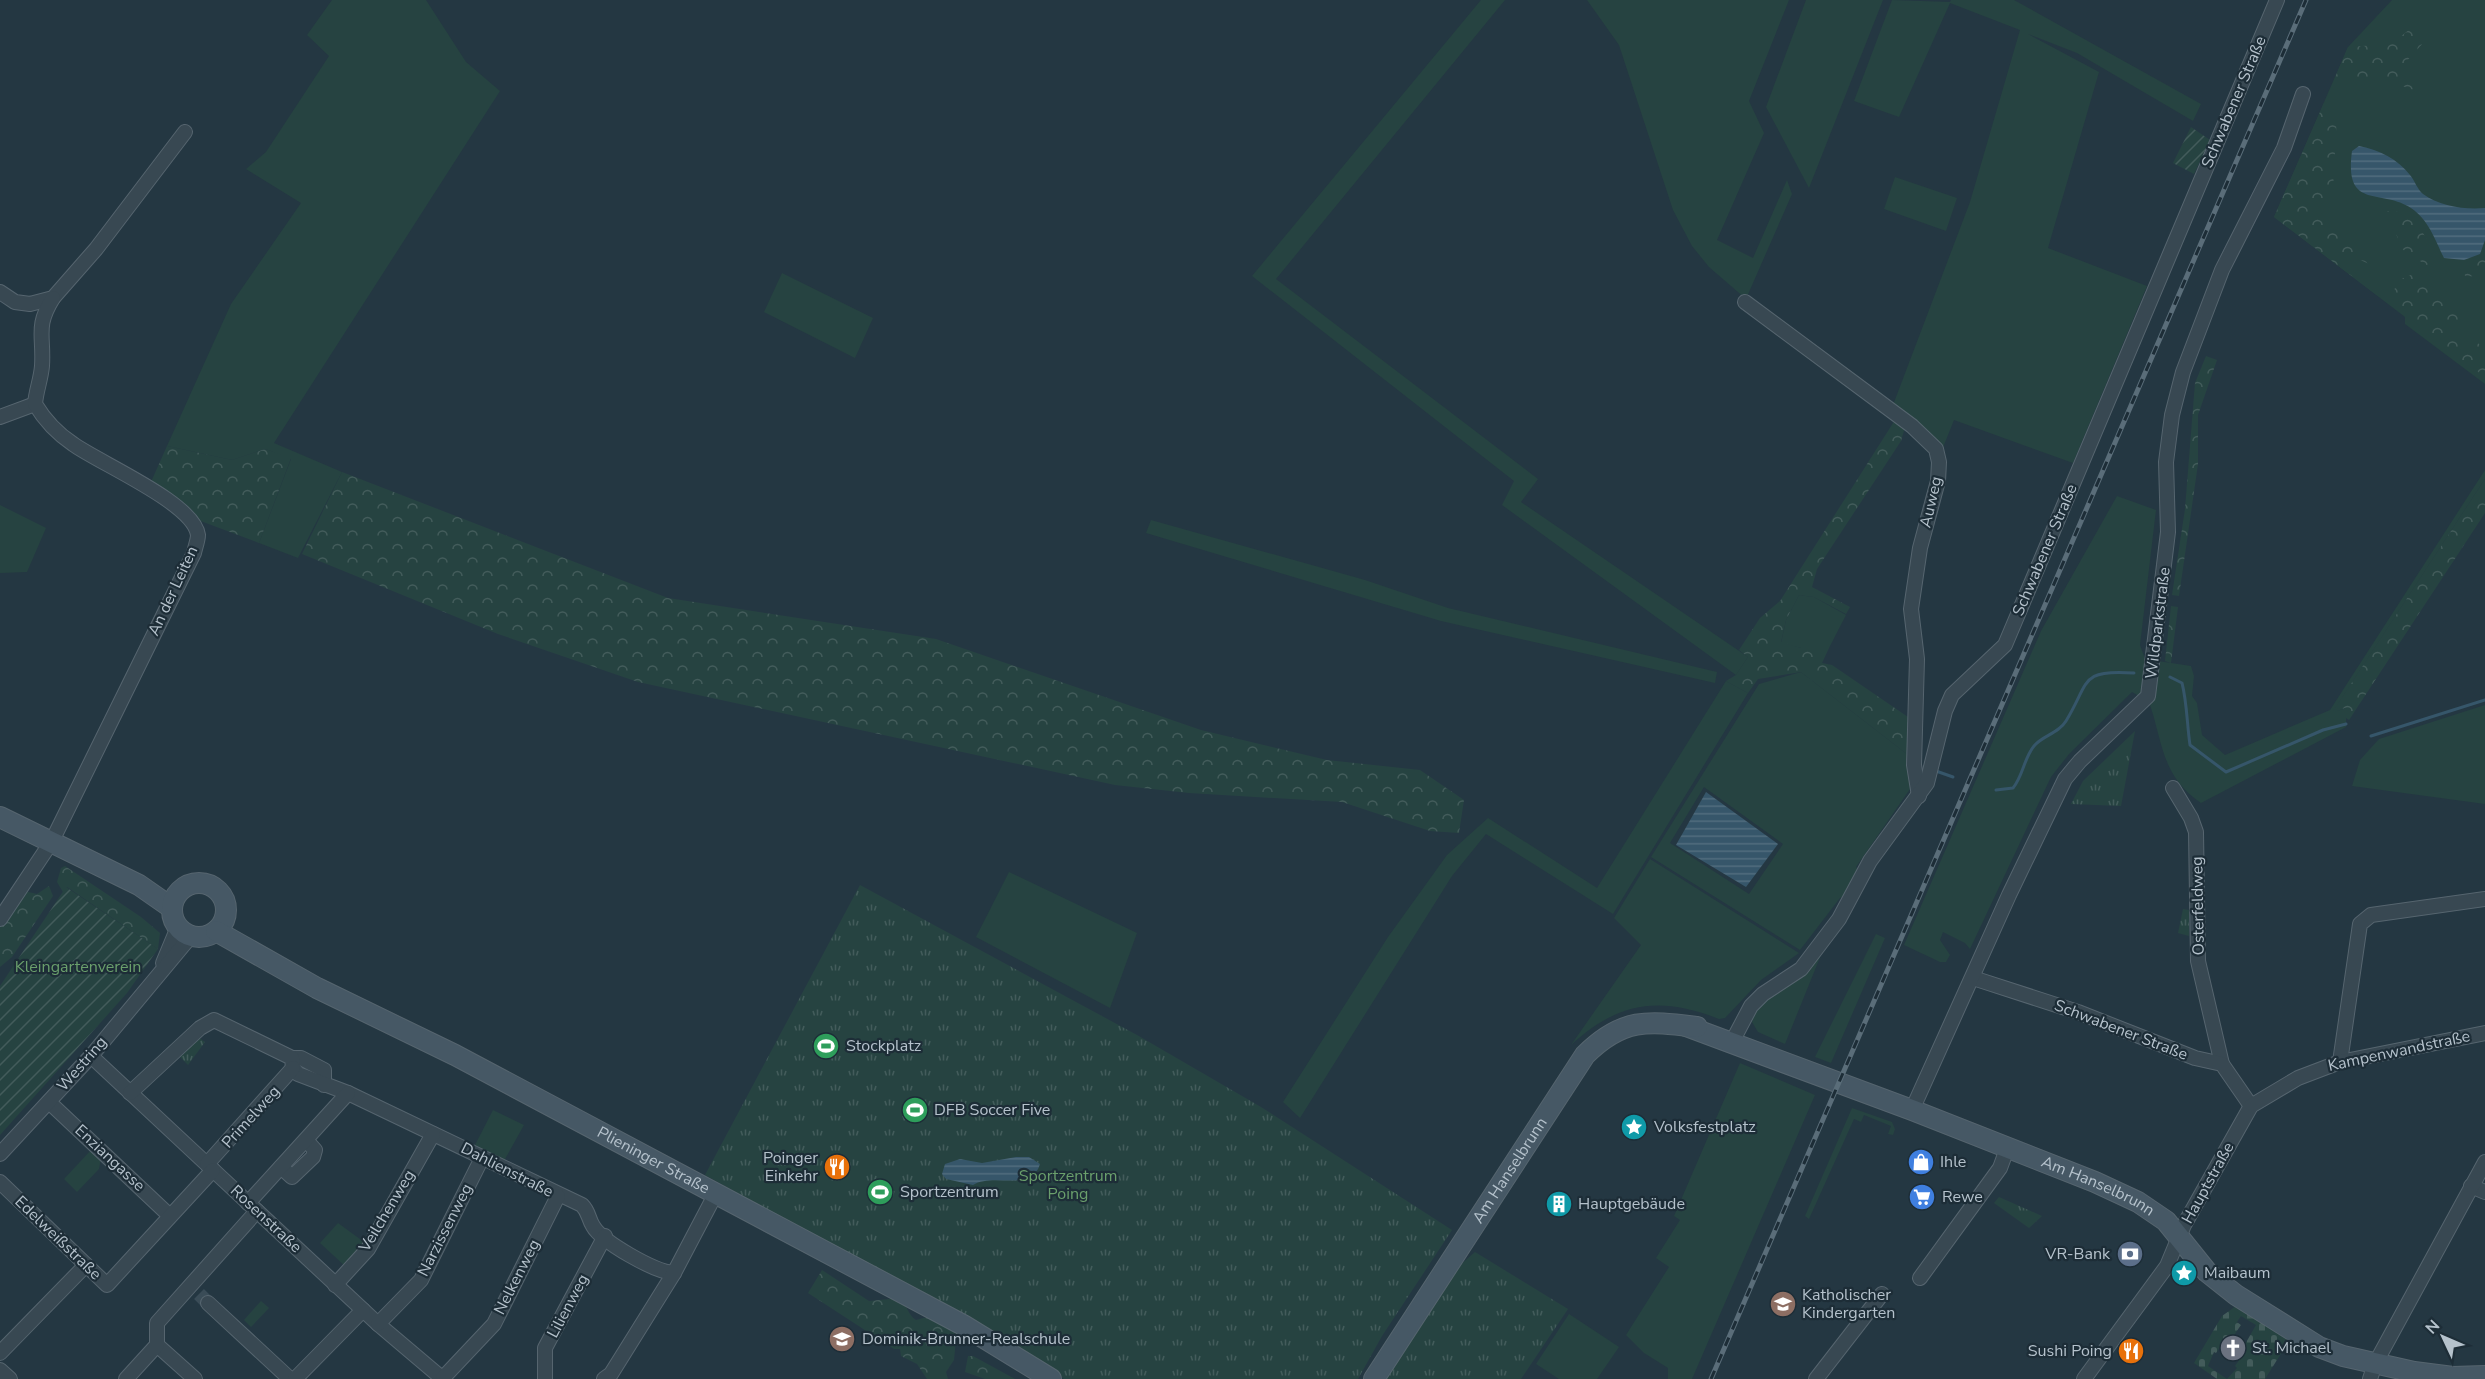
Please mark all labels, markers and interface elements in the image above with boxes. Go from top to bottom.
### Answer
street label: Schwabener Straße [2196,33,2272,171]
street label: Auweg [1914,474,1948,530]
street label: Schwabener Straße [2007,481,2083,619]
street label: An der Leiten [143,543,203,639]
street label: Wildparkstraße [2140,566,2176,680]
street label: Osterfeldweg [2186,856,2210,956]
park label: Kleingartenverein [15,956,141,978]
street label: Schwabener Straße [2051,994,2191,1066]
street label: Kampenwandstraße [2326,1025,2472,1077]
sports icon: Stockplatz [811,1031,841,1061]
street label: Westring [52,1032,112,1096]
place label: Stockplatz [846,1035,921,1057]
street label: Primelweg [217,1081,285,1153]
sports icon: DFB Soccer Five [900,1095,930,1125]
place label: DFB Soccer Five [934,1099,1050,1121]
place icon: Volksfestplatz [1619,1112,1649,1142]
street label: Am Hanselbrunn [1467,1113,1553,1228]
place label: Volksfestplatz [1653,1116,1756,1138]
street label: Enziangasse [70,1120,150,1196]
street label: Plieninger Straße [593,1121,714,1199]
street label: Dahlienstraße [457,1137,557,1203]
street label: Hauptstraße [2177,1138,2239,1228]
place label: Poinger Einkehr [763,1147,818,1187]
shop icon: Ihle [1906,1147,1936,1177]
place label: Ihle [1940,1151,1966,1173]
street label: Am Hanselbrunn [2038,1151,2159,1221]
restaurant icon: Poinger Einkehr [822,1152,852,1182]
park label: Sportzentrum Poing [1019,1165,1117,1205]
street label: Veilchenweg [353,1166,420,1257]
sports icon: Sportzentrum [865,1177,895,1207]
street label: Rosenstraße [225,1180,307,1258]
street label: Narzissenweg [412,1180,478,1280]
place label: Sportzentrum [900,1181,999,1203]
supermarket icon: Rewe [1907,1182,1937,1212]
place label: Rewe [1942,1186,1983,1208]
building icon: Hauptgebäude [1544,1189,1574,1219]
street label: Edelweißstraße [10,1191,106,1285]
place label: Hauptgebäude [1578,1193,1685,1215]
street label: Nelkenweg [489,1236,545,1318]
bank icon: VR-Bank [2115,1239,2145,1269]
place label: VR-Bank [2044,1243,2111,1265]
place icon: Maibaum [2169,1258,2199,1288]
place label: Maibaum [2204,1262,2270,1284]
street label: Lilienweg [542,1270,594,1342]
place label: Katholischer Kindergarten [1802,1284,1895,1324]
school or university icon: Katholischer Kindergarten [1768,1289,1798,1319]
north arrow [2413,1307,2473,1367]
text: N [2421,1315,2445,1339]
school or university icon: Dominik-Brunner-Realschule [827,1324,857,1354]
place label: Dominik-Brunner-Realschule [862,1328,1070,1350]
church icon: St. Michael [2218,1333,2248,1363]
restaurant icon: Sushi Poing [2116,1336,2146,1366]
place label: St. Michael [2252,1337,2331,1359]
place label: Sushi Poing [2028,1340,2112,1362]

